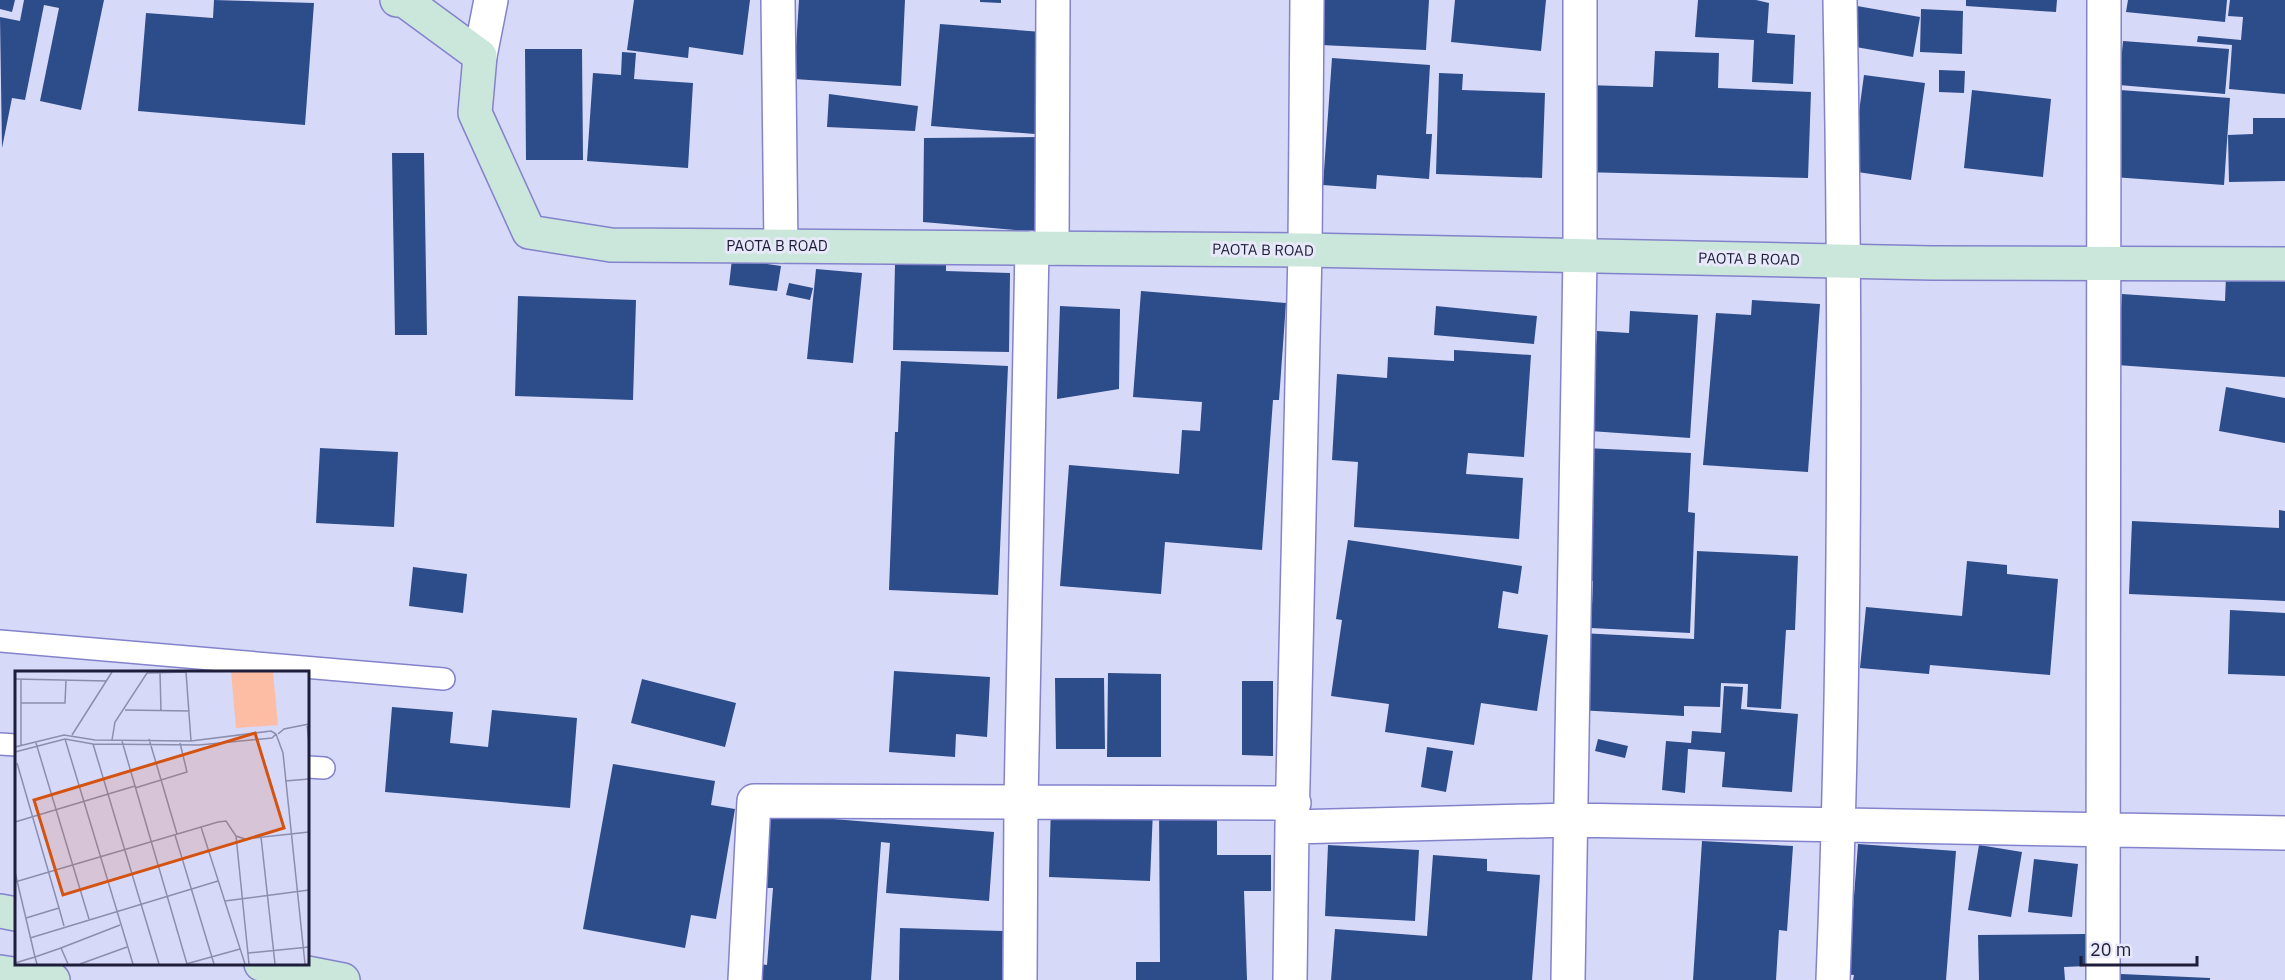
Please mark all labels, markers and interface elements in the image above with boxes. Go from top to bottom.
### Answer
street label: PAOTA B ROAD [726,236,828,255]
street label: PAOTA B ROAD [1212,239,1314,260]
street label: PAOTA B ROAD [1698,248,1800,269]
inset map [15,671,309,965]
scale bar [2081,929,2196,967]
text: 20 m [2090,938,2132,961]

